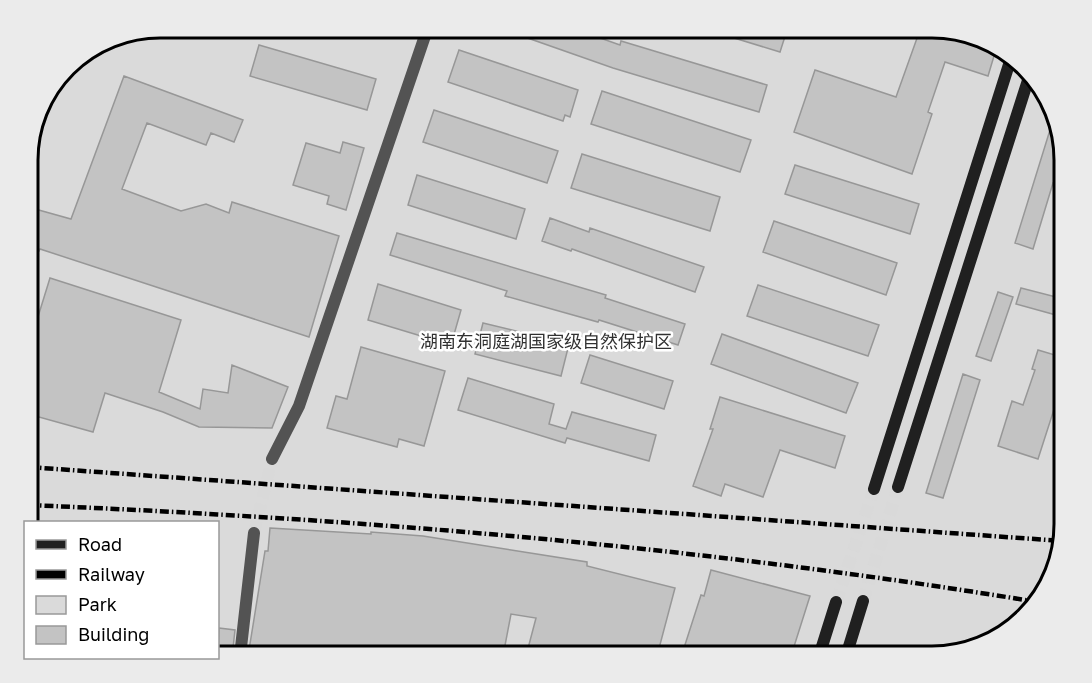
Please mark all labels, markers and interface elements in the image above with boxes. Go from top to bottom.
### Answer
park label: 湖南东洞庭湖国家级自然保护区 [420,330,672,352]
legend [24,521,219,659]
text: Road [78,533,122,555]
text: Railway [78,563,145,585]
text: Park [78,593,117,615]
text: Building [78,623,149,645]

